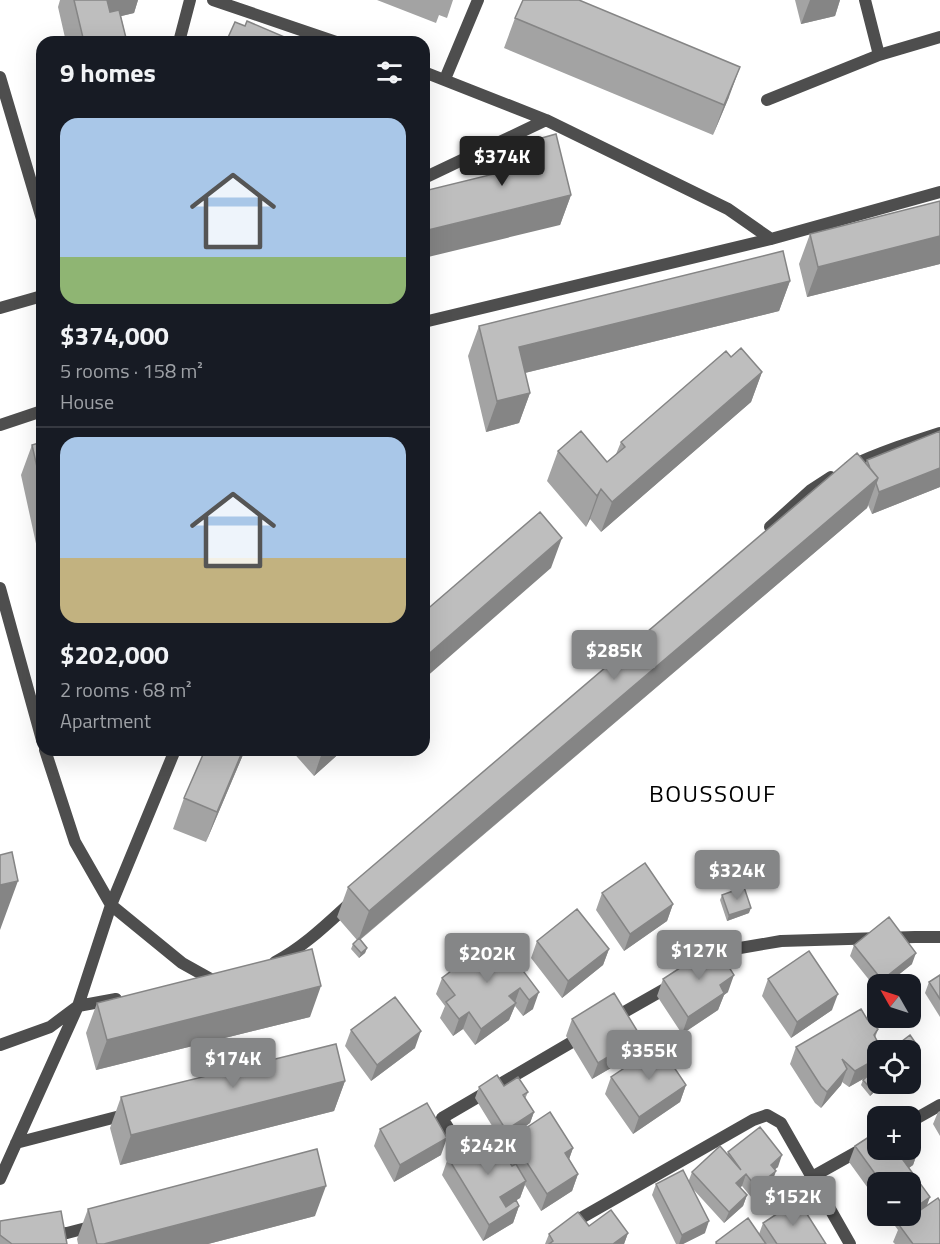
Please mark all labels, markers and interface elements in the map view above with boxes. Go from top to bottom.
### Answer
text: 9 homes [60,53,156,92]
icon: filters [373,56,406,89]
pin: $374K [460,136,544,187]
text: $374K [474,140,530,171]
icon: home [179,157,287,265]
text: $374,000 [60,316,169,355]
text: 5 rooms · 158 m² [60,355,203,386]
text: House [60,386,114,417]
icon: home [179,476,287,584]
pin: $285K [572,630,656,681]
text: $285K [586,634,642,665]
text: $202,000 [60,635,169,674]
text: 2 rooms · 68 m² [60,674,192,705]
text: Apartment [60,705,151,736]
district label: BOUSSOUF [649,775,777,811]
pin: $324K [695,850,779,901]
text: $324K [709,854,765,885]
pin: $127K [657,930,741,981]
pin: $202K [445,933,529,984]
text: $127K [671,934,727,965]
text: $202K [459,937,515,968]
north arrow [867,974,921,1028]
map controls [867,974,921,1226]
pin: $355K [607,1030,691,1081]
text: $355K [621,1034,677,1065]
pin: $174K [191,1038,275,1089]
button: locate [867,1040,921,1094]
text: $174K [205,1042,261,1073]
button: + [867,1106,921,1160]
pin: $242K [446,1125,530,1176]
text: $242K [460,1129,516,1160]
button: − [867,1172,921,1226]
pin: $152K [751,1176,835,1227]
text: $152K [765,1180,821,1211]

